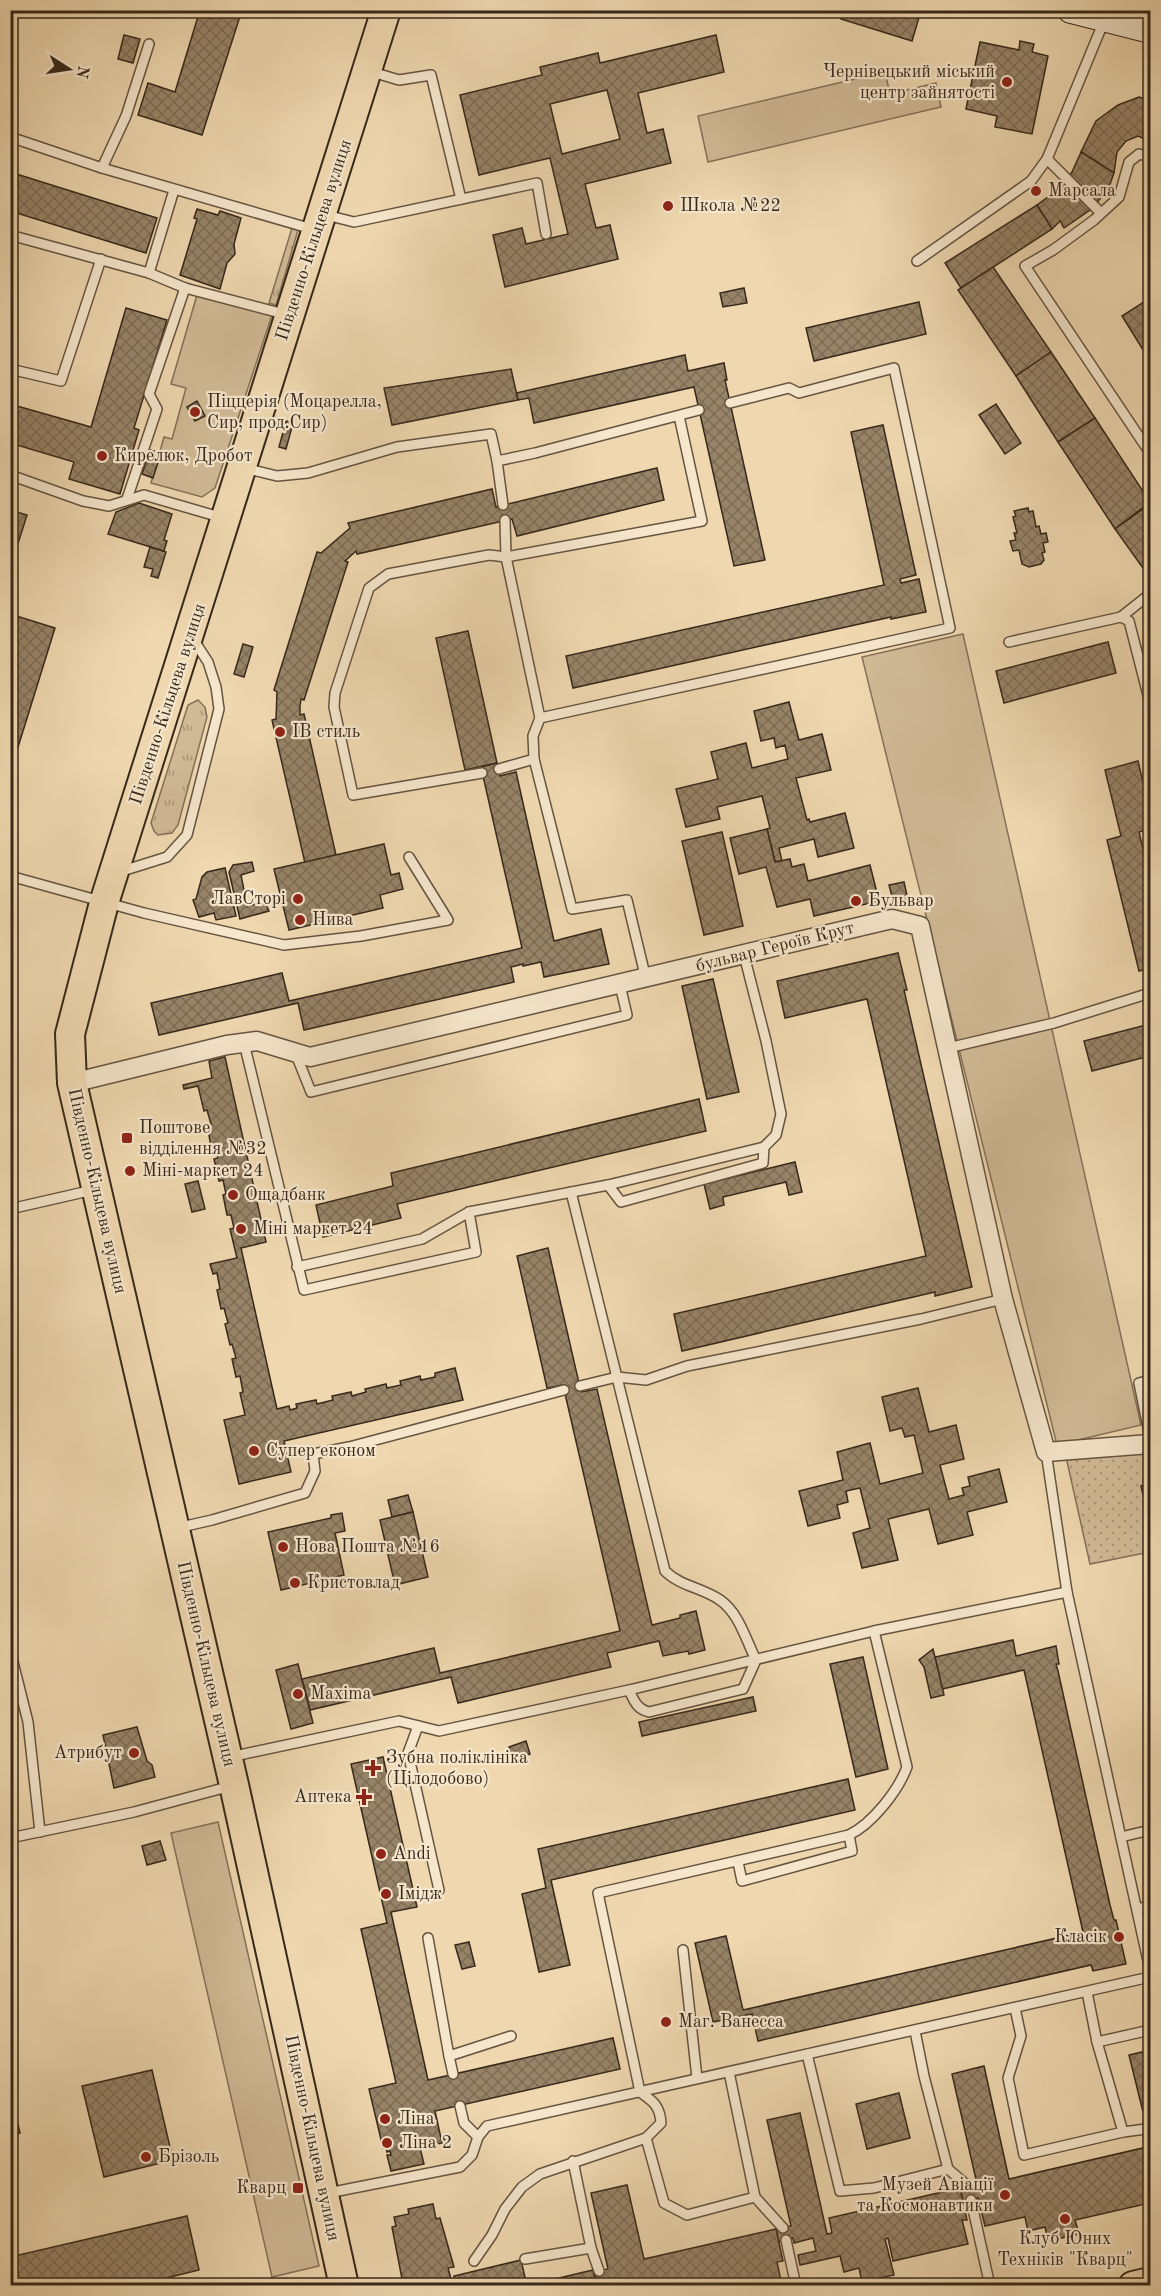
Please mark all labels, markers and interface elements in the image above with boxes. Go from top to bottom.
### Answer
north arrow [39,39,99,99]
place label: Чернівецький міський центр зайнятості [823,63,995,102]
text: N [72,64,91,80]
marker: Чернівецький міський центр зайнятості [1000,75,1014,89]
street label: Південно-Кільцева вулиця [273,137,355,343]
place label: Марсала [1048,182,1116,200]
marker: Марсала [1029,184,1043,198]
place label: Школа №22 [680,197,781,215]
marker: Школа №22 [661,199,675,213]
place label: Піццерія (Моцарелла, Сир, прод.Сир) [207,392,382,432]
marker: Піццерія (Моцарелла, Сир, прод.Сир) [188,405,202,419]
place label: Кирелюк, Дробот [114,447,252,465]
marker: Кирелюк, Дробот [95,449,109,463]
street label: Південно-Кільцева вулиця [127,601,209,807]
place label: ІВ стиль [292,723,360,741]
marker: ІВ стиль [273,725,287,739]
place label: ЛавСторі [211,890,286,908]
marker: ЛавСторі [291,892,305,906]
place label: Бульвар [868,892,934,910]
marker: Бульвар [849,894,863,908]
place label: Нива [312,911,354,929]
marker: Нива [293,913,307,927]
street label: бульвар Героїв Крут [694,919,856,975]
street label: Південно-Кільцева вулиця [65,1086,129,1296]
place label: Поштове відділення №32 [139,1119,267,1158]
marker: Поштове відділення №32 [120,1131,134,1145]
place label: Міні-маркет 24 [142,1162,264,1180]
marker: Міні-маркет 24 [123,1164,137,1178]
place label: Ощадбанк [245,1186,326,1204]
marker: Ощадбанк [226,1188,240,1202]
place label: Міні маркет 24 [253,1220,373,1238]
marker: Міні маркет 24 [234,1222,248,1236]
place label: Супер економ [266,1442,376,1460]
marker: Супер економ [247,1444,261,1458]
place label: Нова Пошта №16 [295,1538,440,1556]
marker: Нова Пошта №16 [276,1540,290,1554]
street label: Південно-Кільцева вулиця [174,1559,238,1769]
place label: Кристовлад [307,1574,400,1592]
marker: Кристовлад [288,1576,302,1590]
place label: Maxima [310,1685,371,1703]
marker: Maxima [291,1687,305,1701]
place label: Атрибут [54,1744,122,1762]
marker: Атрибут [127,1746,141,1760]
place label: Зубна поліклініка (Цілодобово) [386,1749,528,1788]
marker: Зубна поліклініка (Цілодобово) [364,1759,382,1777]
place label: Аптека [294,1788,352,1806]
marker: Аптека [357,1790,371,1804]
place label: Andi [393,1845,431,1863]
marker: Andi [374,1847,388,1861]
place label: Імідж [398,1885,442,1903]
marker: Імідж [379,1887,393,1901]
place label: Класік [1054,1928,1107,1946]
marker: Класік [1112,1930,1126,1944]
place label: Маг. Ванесса [678,2013,784,2031]
marker: Маг. Ванесса [659,2015,673,2029]
street label: Південно-Кільцева вулиця [281,2033,343,2243]
place label: Ліна [397,2110,435,2128]
marker: Ліна [378,2112,392,2126]
place label: Ліна 2 [399,2134,452,2152]
marker: Ліна 2 [380,2136,394,2150]
place label: Брізоль [158,2148,219,2166]
marker: Брізоль [139,2150,153,2164]
place label: Музей Авіації та Космонавтики [857,2176,993,2215]
place label: Кварц [236,2179,286,2197]
marker: Кварц [291,2181,305,2195]
marker: Музей Авіації та Космонавтики [998,2188,1012,2202]
marker: Клуб Юних Техніків "Кварц" [1058,2212,1072,2226]
place label: Клуб Юних Техніків "Кварц" [997,2230,1133,2269]

